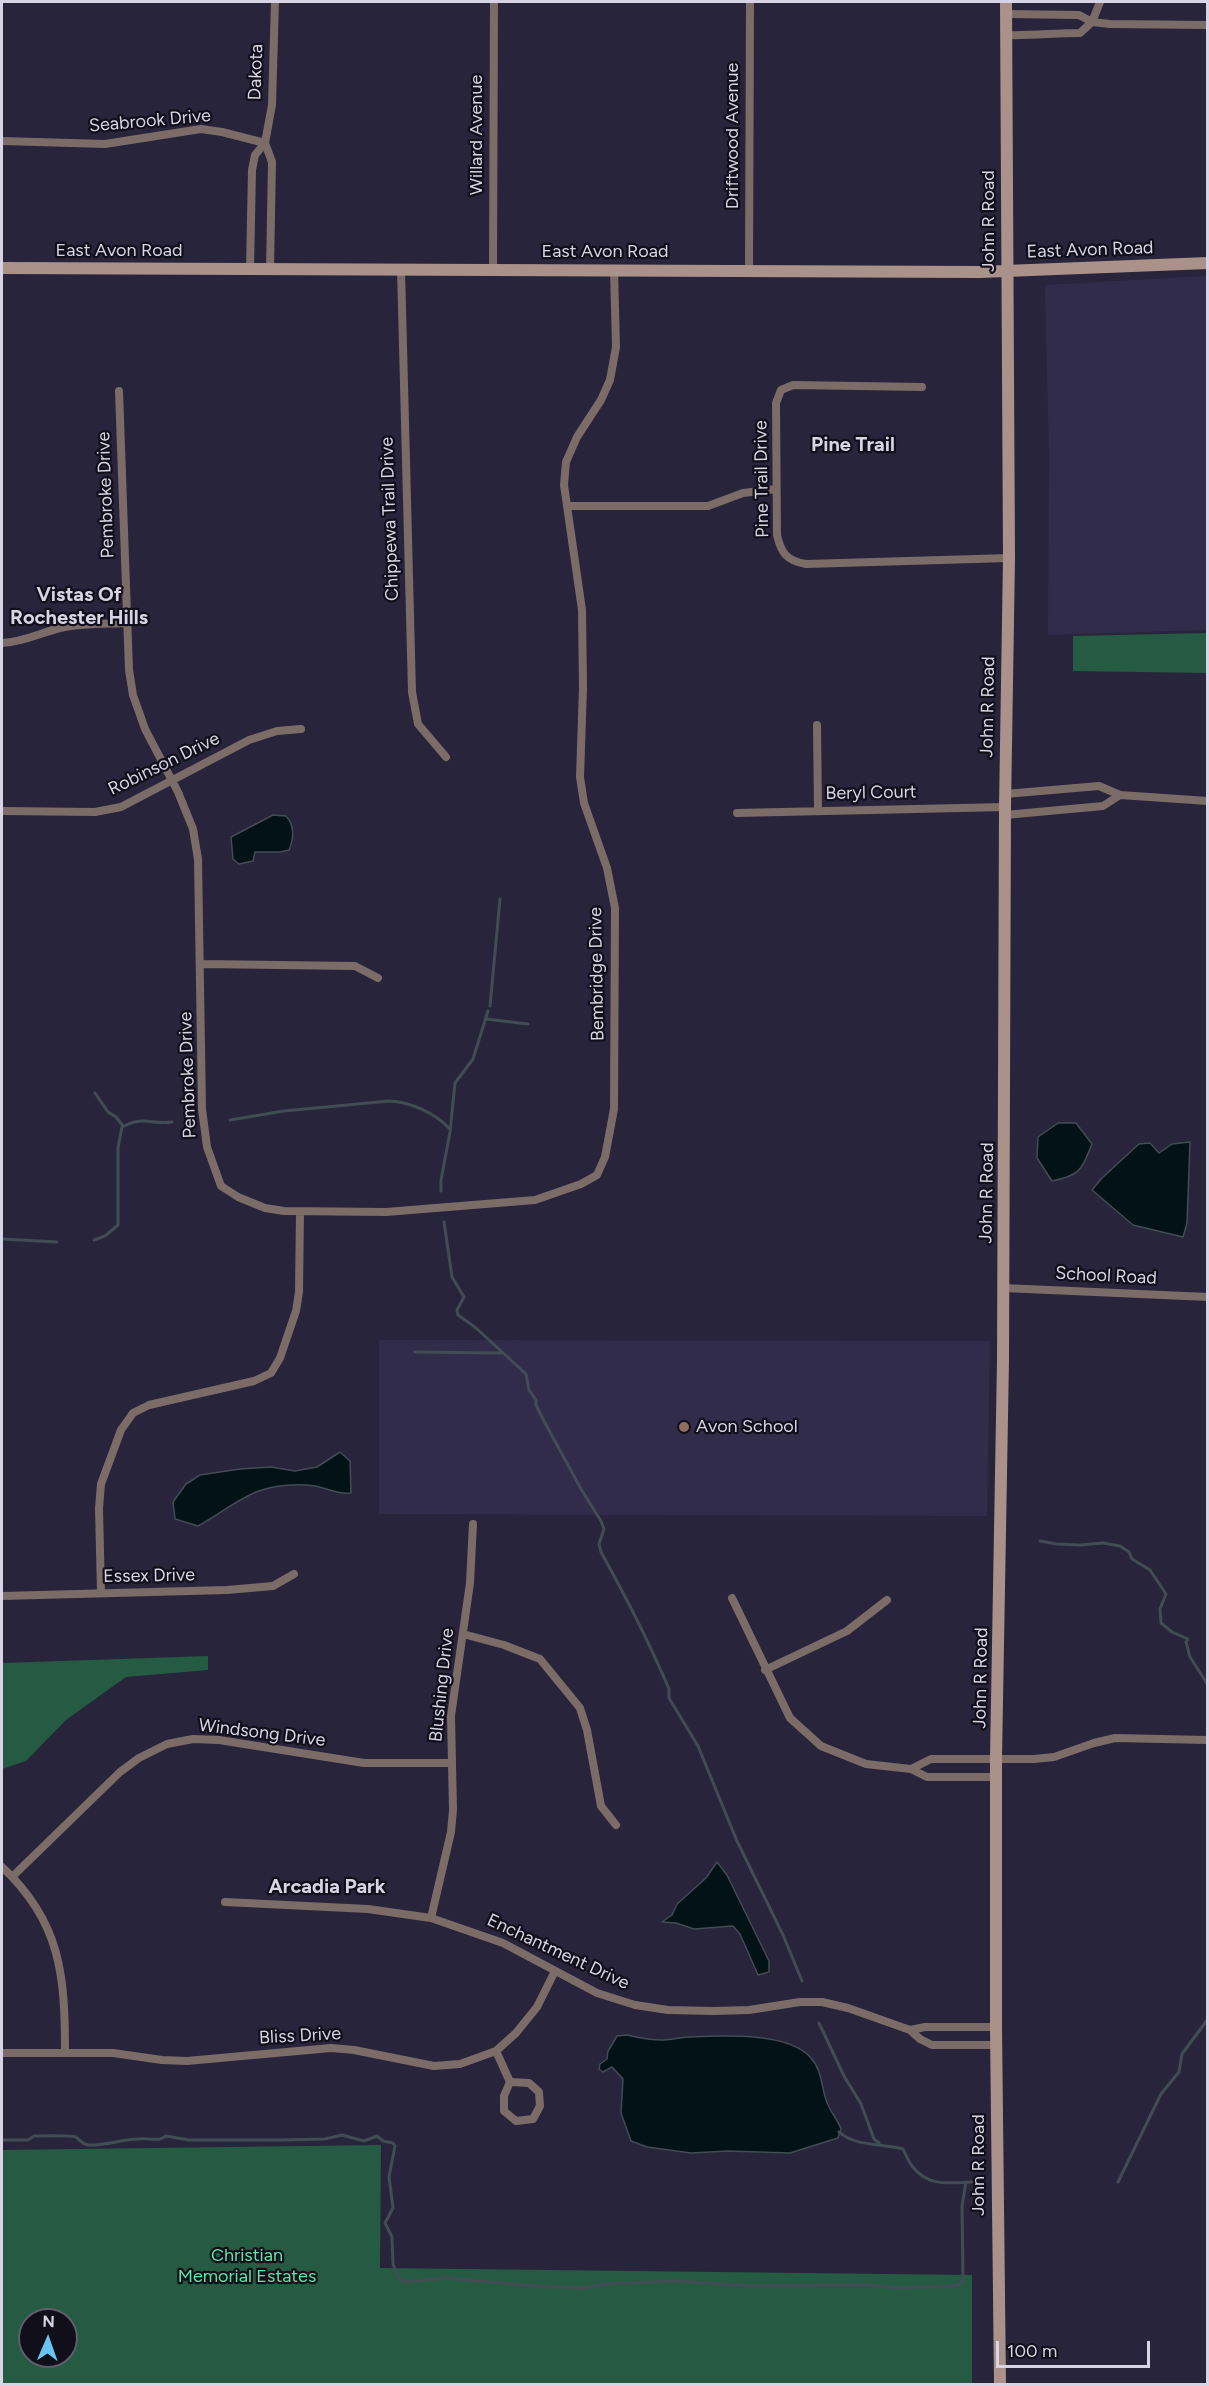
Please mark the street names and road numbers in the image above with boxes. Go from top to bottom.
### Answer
street label: Dakota [244,43,268,101]
street label: Driftwood Avenue [722,63,744,209]
street label: Willard Avenue [466,75,488,195]
street label: Seabrook Drive [88,105,212,137]
street label: John R Road [978,170,1000,272]
street label: East Avon Road [1026,237,1154,263]
street label: East Avon Road [56,240,182,262]
street label: East Avon Road [542,241,668,263]
street label: Pine Trail Drive [750,420,774,538]
street label: Pembroke Drive [93,431,119,559]
street label: Chippewa Trail Drive [376,437,404,601]
street label: John R Road [976,656,1000,758]
street label: Robinson Drive [105,728,223,800]
street label: Beryl Court [825,781,917,805]
street label: Bembridge Drive [585,907,609,1041]
street label: Pembroke Drive [175,1011,201,1139]
street label: John R Road [975,1142,999,1244]
street label: School Road [1055,1263,1157,1289]
street label: Essex Drive [103,1564,195,1588]
street label: Blushing Drive [425,1627,459,1743]
street label: John R Road [969,1627,993,1729]
street label: Windsong Drive [197,1715,327,1751]
street label: Enchantment Drive [483,1910,633,1994]
street label: Bliss Drive [259,2023,341,2049]
street label: John R Road [968,2114,990,2216]

